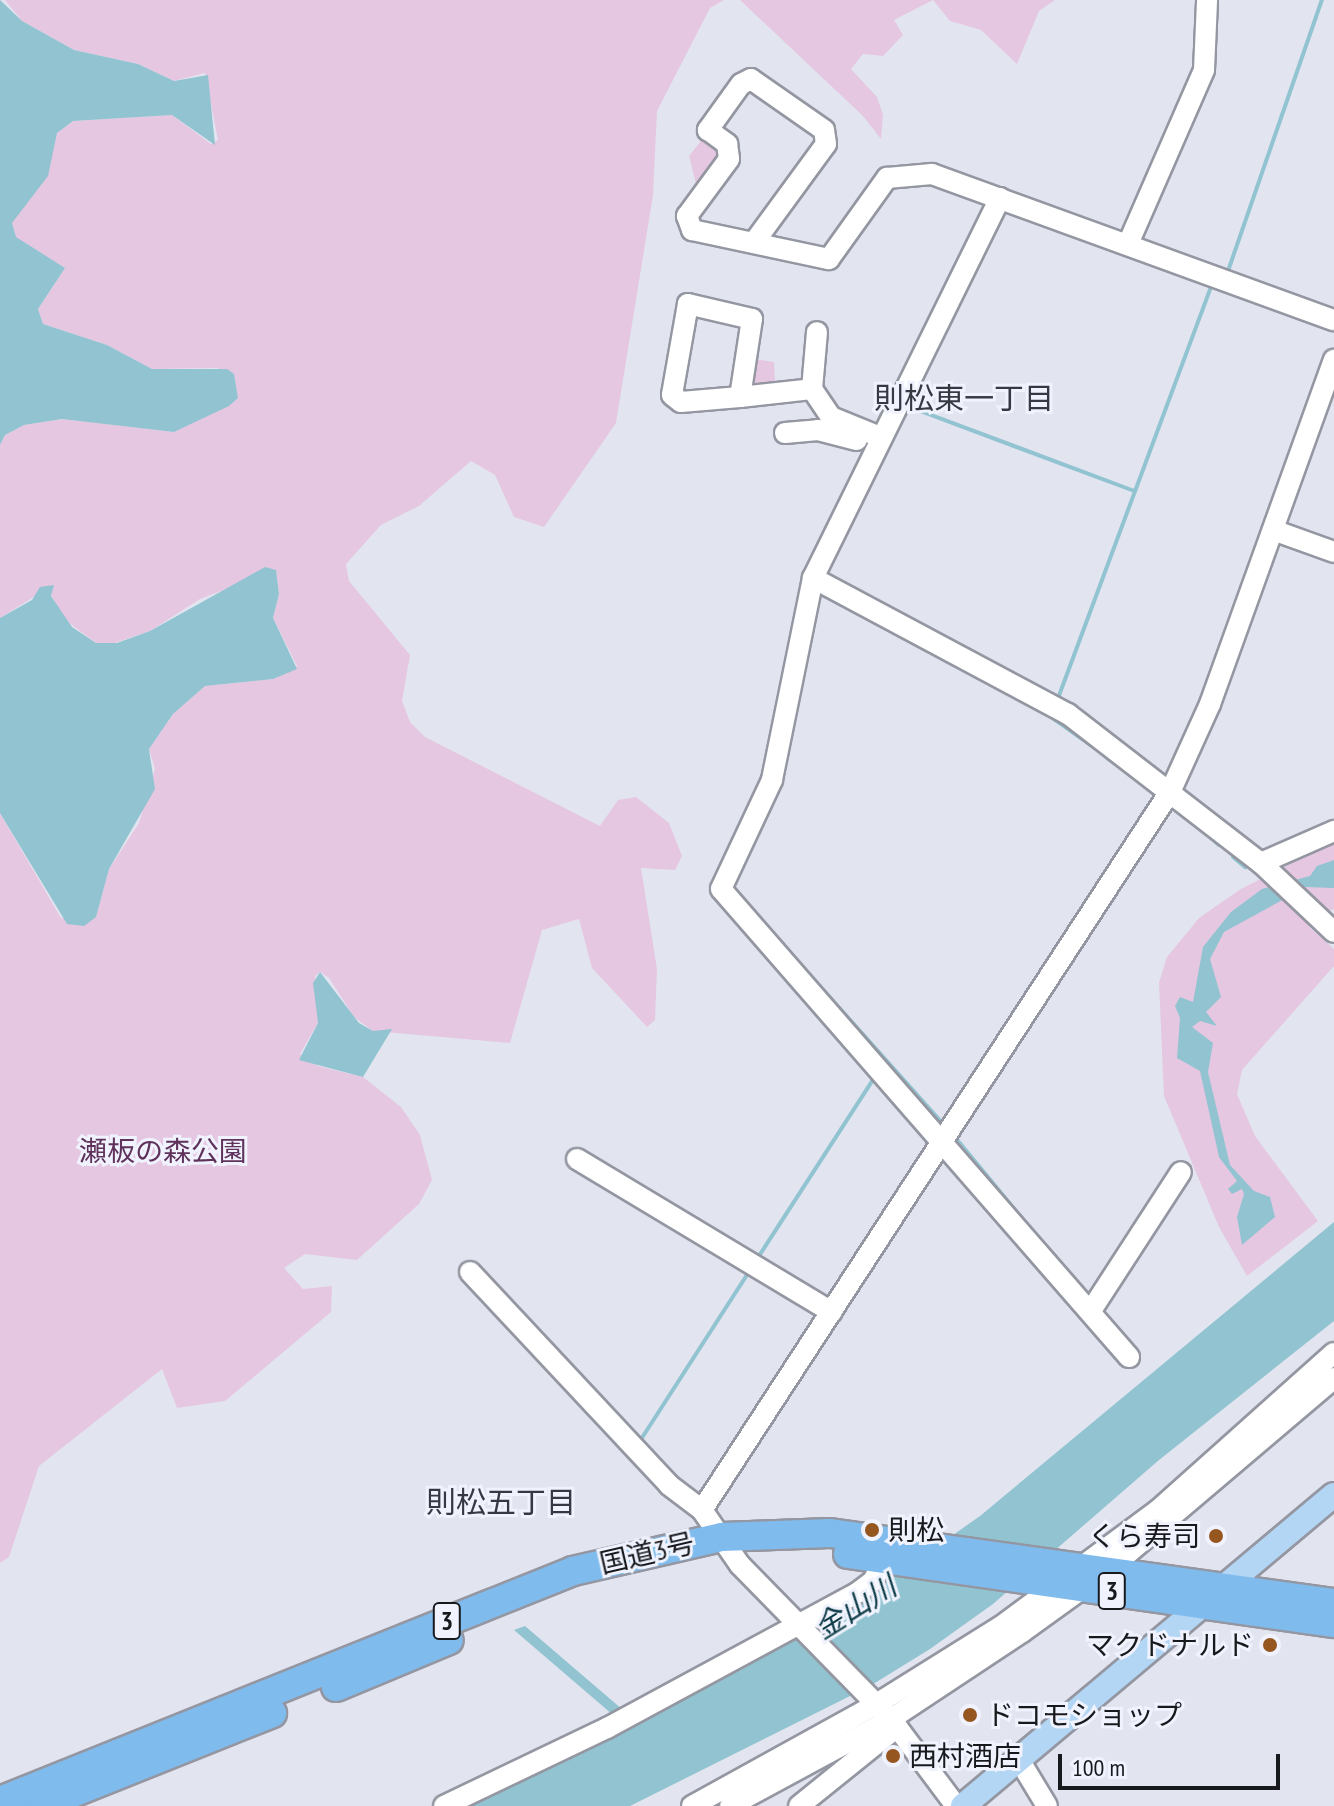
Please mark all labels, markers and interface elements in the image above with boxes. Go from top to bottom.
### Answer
district label: 則松東一丁目 [874,380,1054,416]
park label: 瀬板の森公園 [79,1134,247,1168]
district label: 則松五丁目 [426,1484,576,1520]
place label: 則松 [888,1513,944,1547]
place label: くら寿司 [1088,1519,1200,1553]
marker: 則松 [863,1521,881,1539]
street label: 国道3号 [596,1526,698,1580]
marker: くら寿司 [1207,1527,1225,1545]
water label: 金山川 [807,1568,903,1646]
road number: 3 [1096,1569,1128,1613]
road number: 3 [431,1599,463,1643]
place label: マクドナルド [1086,1628,1254,1662]
marker: マクドナルド [1261,1636,1279,1654]
place label: ドコモショップ [986,1698,1182,1732]
marker: ドコモショップ [961,1706,979,1724]
scale bar [1062,1738,1284,1788]
place label: 西村酒店 [909,1739,1021,1773]
marker: 西村酒店 [884,1747,902,1765]
text: 100 m [1072,1752,1125,1783]

